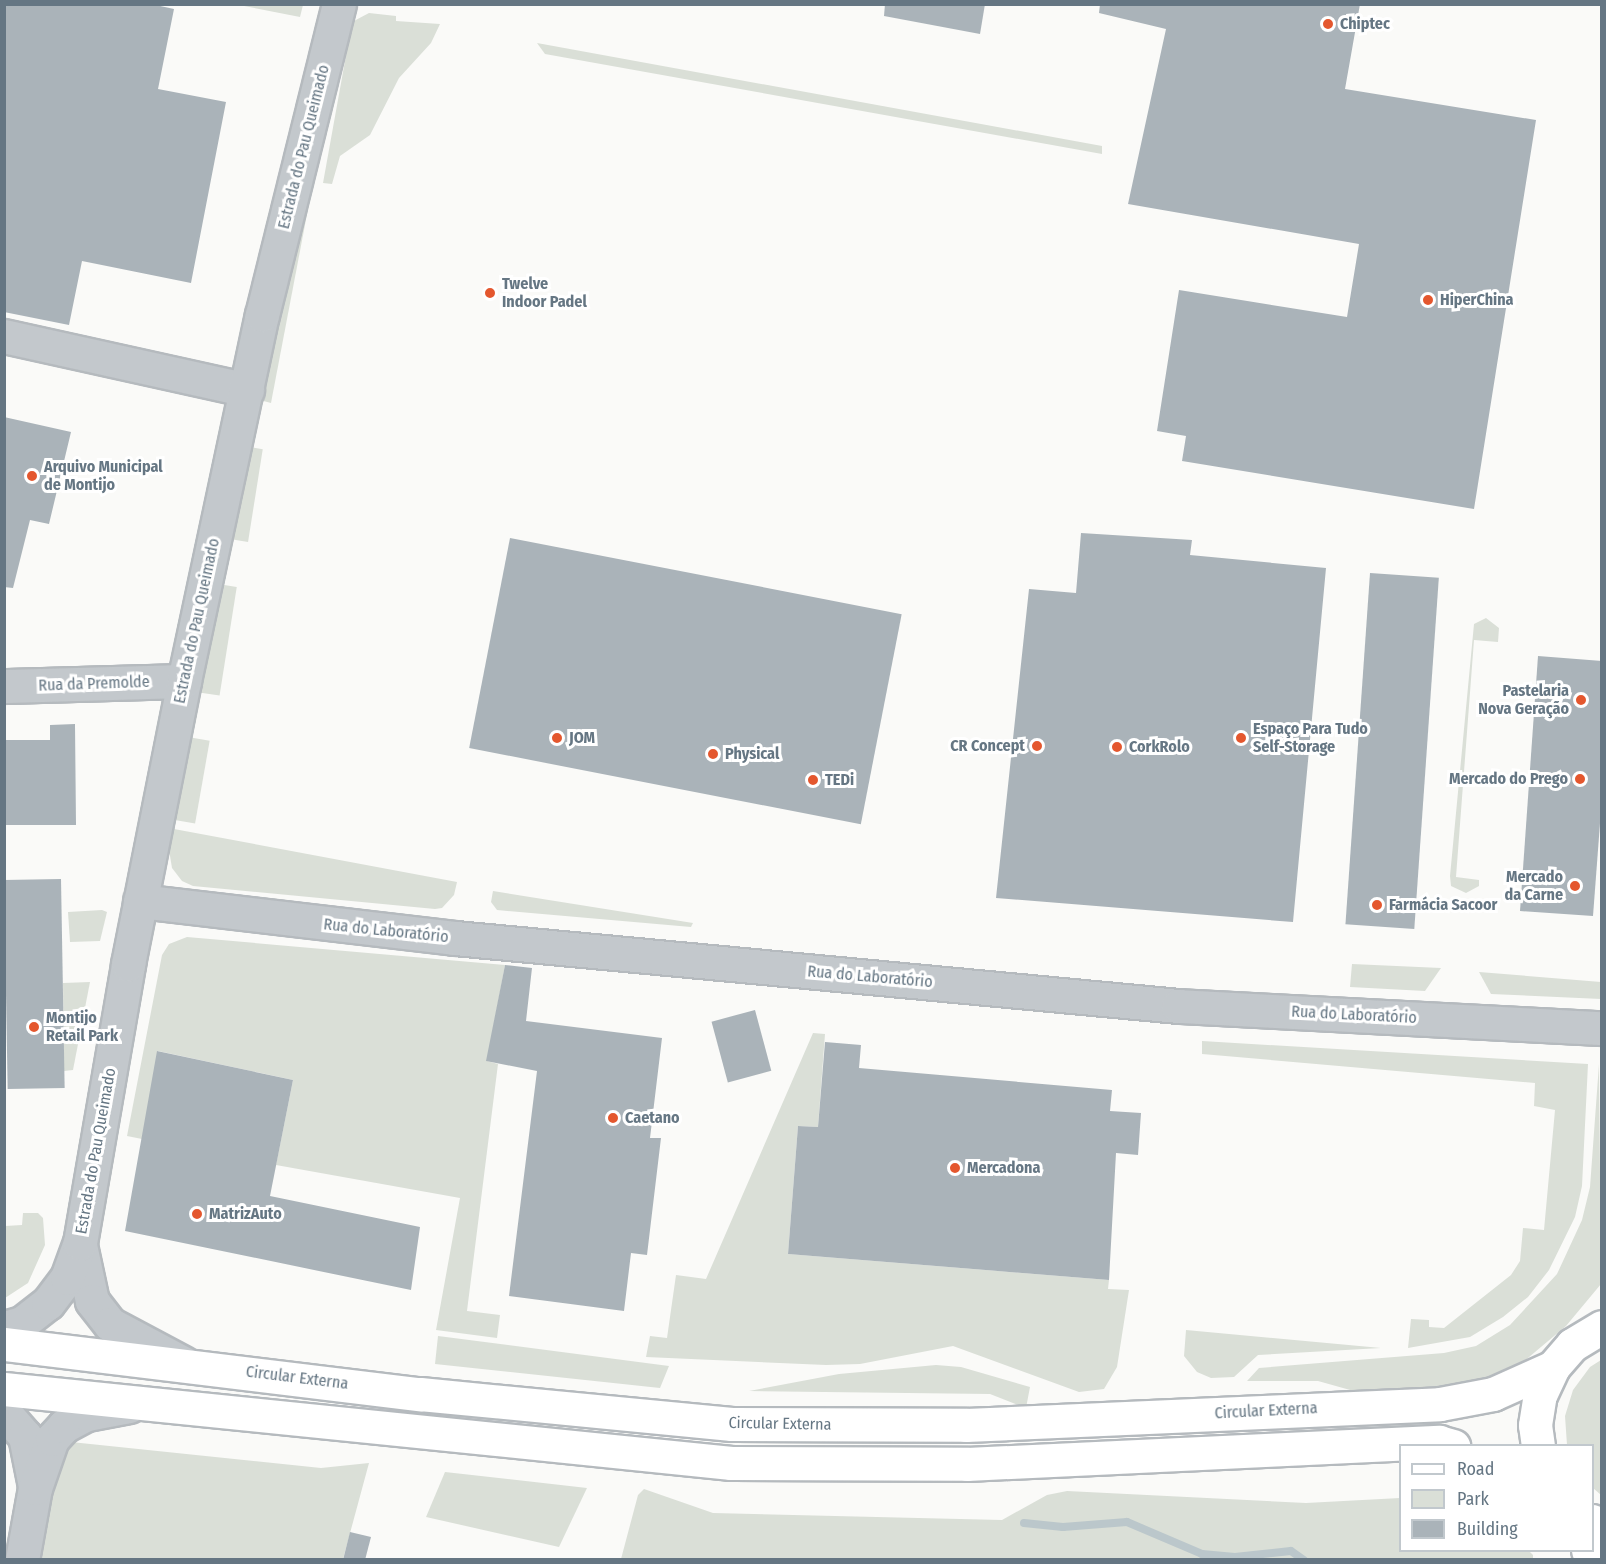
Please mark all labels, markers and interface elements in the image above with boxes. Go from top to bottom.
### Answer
place label: Chiptec [1340,14,1390,34]
marker: Chiptec [1321,17,1335,31]
street label: Estrada do Pau Queimado [274,63,334,231]
place label: Twelve Indoor Padel [502,274,587,312]
marker: Twelve Indoor Padel [483,286,497,300]
place label: HiperChina [1440,290,1514,310]
marker: HiperChina [1421,293,1435,307]
place label: Arquivo Municipal de Montijo [44,457,163,495]
marker: Arquivo Municipal de Montijo [25,469,39,483]
street label: Estrada do Pau Queimado [170,537,224,705]
street label: Rua da Premolde [38,672,150,696]
place label: Pastelaria Nova Geração [1478,681,1569,719]
marker: Pastelaria Nova Geração [1574,693,1588,707]
place label: Espaço Para Tudo Self-Storage [1253,719,1368,757]
place label: JOM [569,728,595,748]
marker: JOM [550,731,564,745]
marker: Espaço Para Tudo Self-Storage [1234,731,1248,745]
place label: CR Concept [950,736,1025,756]
place label: CorkRolo [1129,737,1190,757]
marker: CR Concept [1030,739,1044,753]
marker: CorkRolo [1110,740,1124,754]
place label: Physical [725,744,779,764]
marker: Physical [706,747,720,761]
place label: Mercado do Prego [1449,769,1568,789]
place label: TEDi [825,770,854,790]
marker: Mercado do Prego [1573,772,1587,786]
marker: TEDi [806,773,820,787]
place label: Mercado da Carne [1504,867,1563,905]
marker: Mercado da Carne [1568,879,1582,893]
place label: Farmácia Sacoor [1389,895,1497,915]
marker: Farmácia Sacoor [1370,898,1384,912]
street label: Rua do Laboratório [323,915,449,947]
street label: Rua do Laboratório [807,962,933,992]
street label: Rua do Laboratório [1291,1002,1417,1028]
place label: Montijo Retail Park [46,1008,118,1046]
marker: Montijo Retail Park [27,1020,41,1034]
street label: Estrada do Pau Queimado [72,1066,120,1236]
place label: Caetano [625,1108,680,1128]
marker: Caetano [606,1111,620,1125]
place label: Mercadona [967,1158,1040,1178]
marker: Mercadona [948,1161,962,1175]
place label: MatrizAuto [209,1204,282,1224]
marker: MatrizAuto [190,1207,204,1221]
street label: Circular Externa [245,1362,349,1394]
street label: Circular Externa [1214,1399,1318,1423]
street label: Circular Externa [728,1414,832,1434]
legend [1399,1444,1594,1552]
text: Road [1457,1458,1494,1480]
text: Park [1457,1488,1489,1510]
text: Building [1457,1518,1518,1540]

